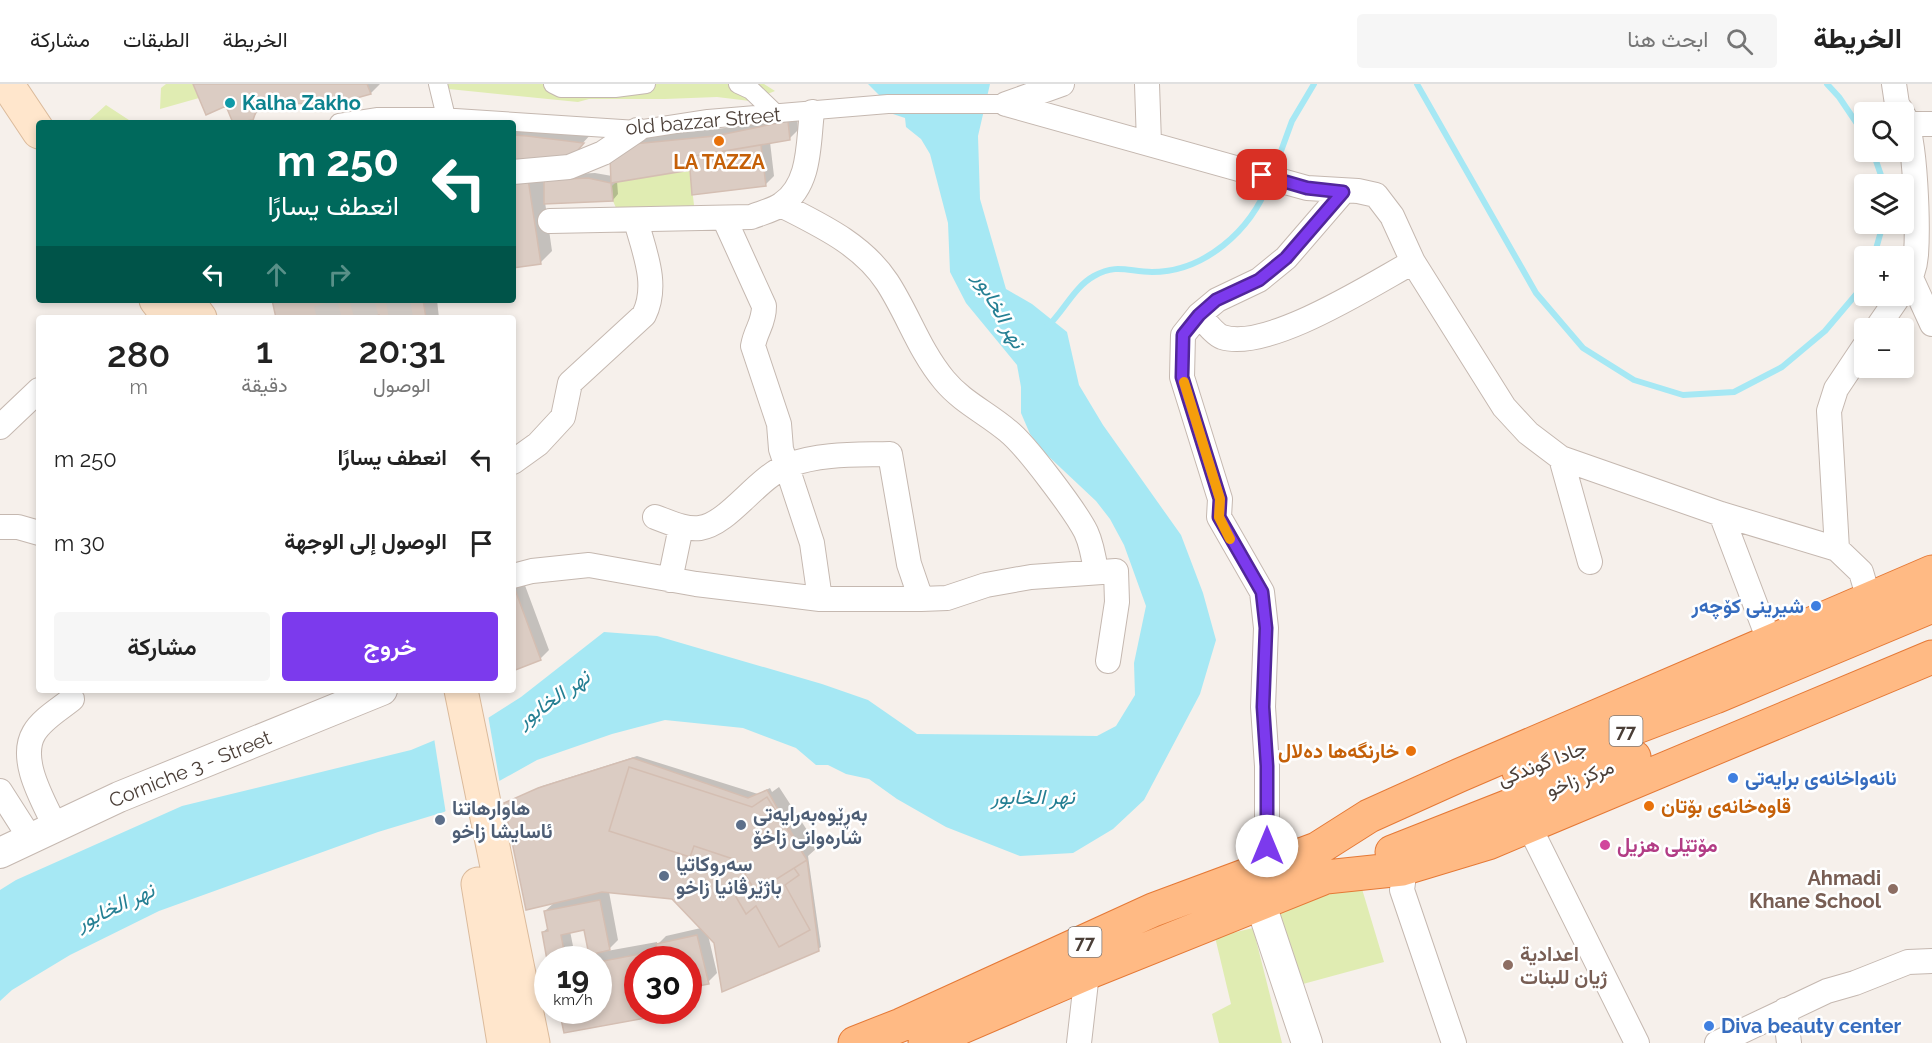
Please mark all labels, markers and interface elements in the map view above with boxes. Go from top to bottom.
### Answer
search box [1357,14,1777,68]
text: الخريطة [1813,22,1902,55]
icon: search [1723,25,1756,58]
text: ابحث هنا [1627,26,1708,52]
text: مشاركة [30,27,90,52]
text: الطبقات [123,27,190,52]
text: الخريطة [223,27,288,52]
place label: Kalha Zakho [242,91,361,115]
marker: Kalha Zakho [223,96,237,110]
street label: old bazzar Street [624,102,782,140]
map controls [1854,102,1914,378]
button: search [1854,102,1914,162]
marker: LA TAZZA [712,134,726,148]
text: 250 m [277,137,399,186]
icon: left [420,144,498,222]
pin [1236,149,1287,200]
place label: LA TAZZA [673,150,765,174]
icon: arrive [1245,158,1278,191]
button: layers [1854,174,1914,234]
text: انعطف يسارًا [267,190,399,221]
button: + [1854,246,1914,306]
icon: left [197,258,230,291]
icon: ahead [260,258,293,291]
icon: right [323,258,356,291]
water label: نهر الخابور [967,266,1032,354]
button: − [1854,318,1914,378]
text: 1 [256,329,273,371]
text: 20:31 [358,329,445,371]
text: 280 [107,333,170,375]
text: دقيقة [241,373,288,397]
text: الوصول [373,373,431,397]
text: m [129,375,148,399]
icon: left [465,443,498,476]
text: انعطف يسارًا [338,444,447,470]
text: 250 m [54,446,117,472]
icon: arrive [465,527,498,560]
text: الوصول إلى الوجهة [284,528,447,554]
text: 30 m [54,530,105,556]
place label: شیرینی کۆچەر [1690,594,1804,620]
marker: شیرینی کۆچەر [1809,599,1823,613]
button: مشاركة [54,612,270,681]
button: خروج [282,612,498,681]
water label: نهر الخابور [510,663,596,734]
road number: 77 [1610,716,1642,746]
street label: Corniche 3 - Street [105,725,275,813]
street label: جادا گوندکی [1494,735,1590,792]
place label: خارنگەها دەلال [1278,739,1399,764]
marker: خارنگەها دەلال [1404,744,1418,758]
street label: مركز زاخو [1543,754,1618,803]
place label: نانەواخانەی برایەتی [1745,766,1897,791]
marker: نانەواخانەی برایەتی [1726,771,1740,785]
water label: نهر الخابور [989,784,1076,810]
place label: قاوەخانەی بۆتان [1661,794,1791,819]
place label: هاوارهاتنا ئاسایشا زاخو [452,796,553,844]
marker: قاوەخانەی بۆتان [1642,799,1656,813]
place label: بەڕێوەبەرایەتی شارەوانی زاخۆ [753,802,868,850]
marker: هاوارهاتنا ئاسایشا زاخو [433,813,447,827]
position arrow [1235,814,1299,878]
marker: بەڕێوەبەرایەتی شارەوانی زاخۆ [734,818,748,832]
place label: مۆتێلی هزیل [1617,833,1718,858]
marker: مۆتێلی هزیل [1598,838,1612,852]
place label: سه‌روكاتيا باژێرڤانيا زاخو [676,852,782,900]
place label: Ahmadi Khane School [1749,866,1882,913]
marker: سه‌روكاتيا باژێرڤانيا زاخو [657,869,671,883]
water label: نهر الخابور [70,877,159,937]
marker: Ahmadi Khane School [1886,882,1900,896]
road number: 77 [1068,927,1102,957]
place label: اعدادية ژیان للبنات [1520,942,1608,990]
speed limit sign: 30 [624,946,702,1024]
marker: اعدادية ژیان للبنات [1501,958,1515,972]
text: 19 [557,960,589,995]
text: km/h [553,991,593,1009]
place label: Diva beauty center [1721,1014,1901,1038]
marker: Diva beauty center [1702,1019,1716,1033]

